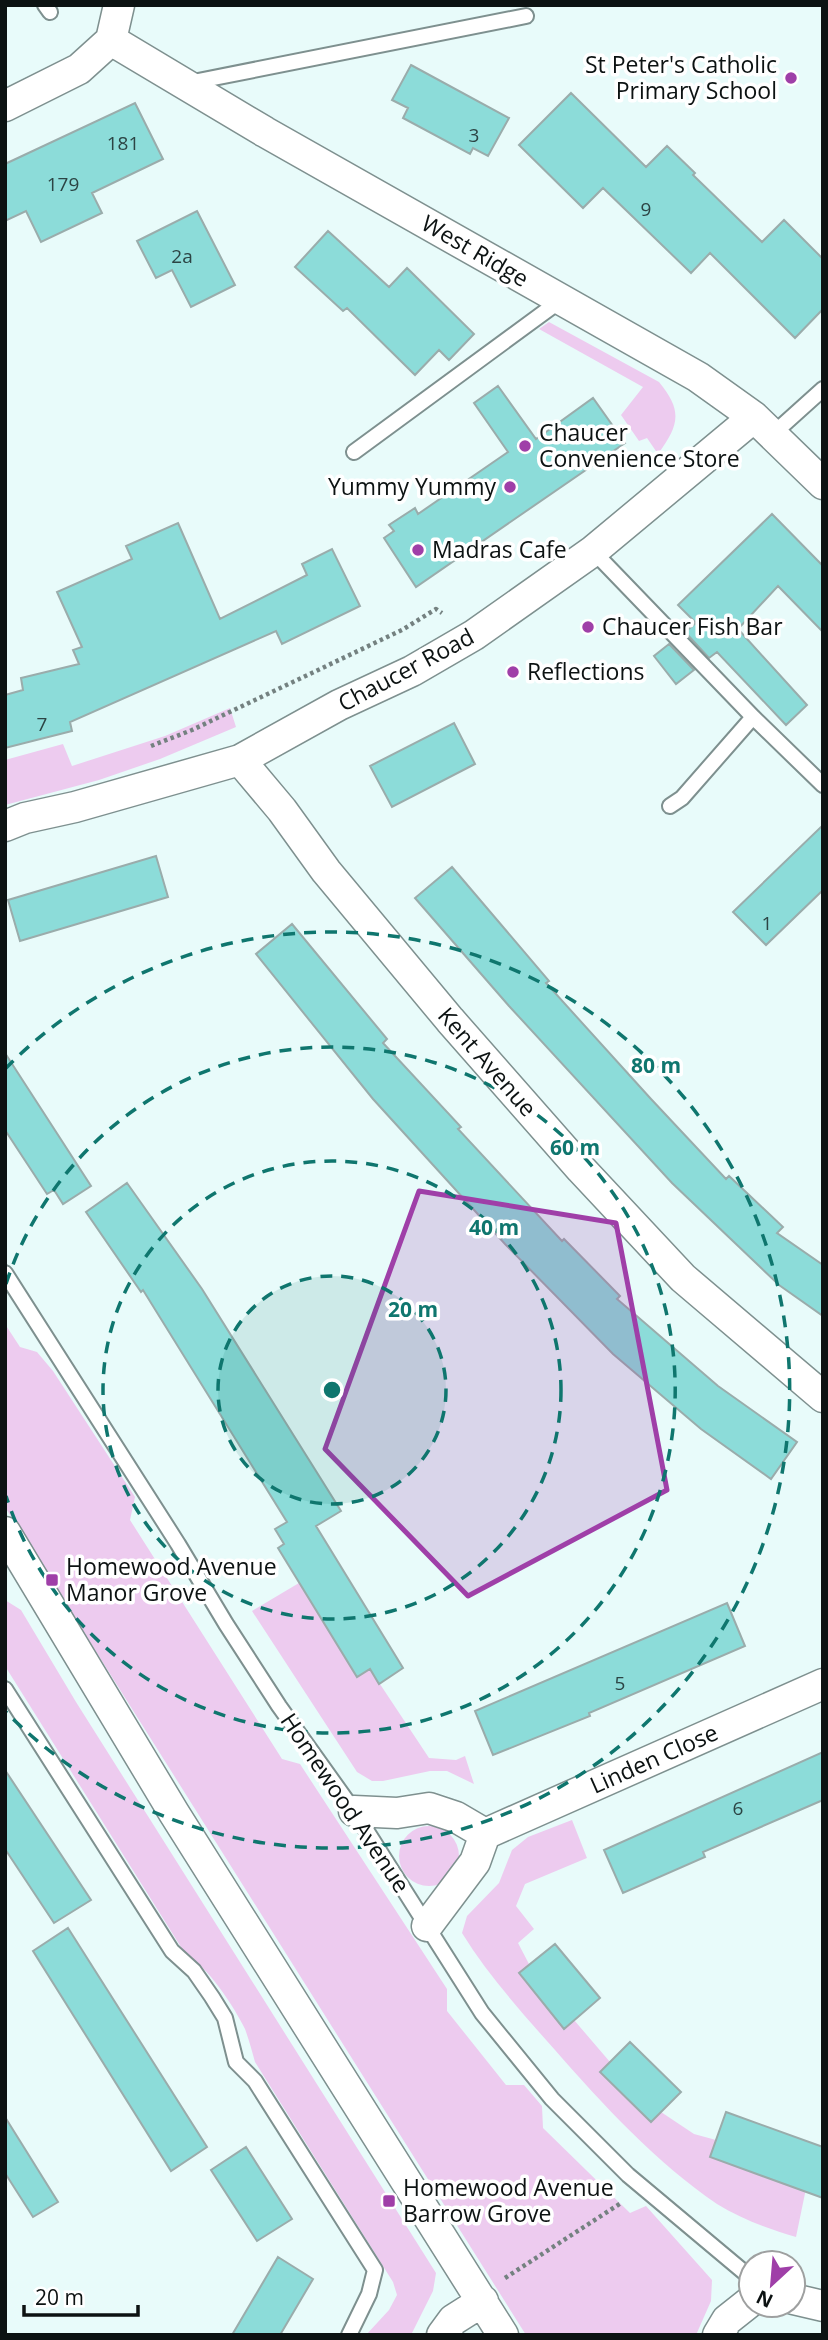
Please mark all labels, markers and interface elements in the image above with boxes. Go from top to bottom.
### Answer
place label: St Peter's Catholic Primary School [585,48,777,106]
marker: St Peter's Catholic Primary School [783,70,799,86]
house number: 3 [469,122,479,148]
house number: 181 [107,130,139,156]
house number: 179 [47,171,79,197]
house number: 9 [641,196,651,222]
street label: West Ridge [416,207,535,294]
house number: 2a [171,243,193,269]
place label: Chaucer Convenience Store [539,416,740,474]
marker: Chaucer Convenience Store [517,438,533,454]
place label: Yummy Yummy [328,470,496,502]
marker: Yummy Yummy [502,479,518,495]
place label: Madras Cafe [432,533,567,565]
marker: Madras Cafe [410,542,426,558]
place label: Chaucer Fish Bar [602,610,783,642]
marker: Chaucer Fish Bar [580,619,596,635]
street label: Chaucer Road [332,620,479,718]
place label: Reflections [527,655,645,687]
marker: Reflections [505,664,521,680]
house number: 7 [37,711,47,737]
house number: 1 [762,910,772,936]
street label: Kent Avenue [431,1000,544,1123]
text: 80 m [631,1051,681,1079]
text: 60 m [550,1133,600,1161]
text: 40 m [469,1213,519,1241]
text: 20 m [388,1295,438,1323]
centre of rings [320,1378,344,1402]
place label: Homewood Avenue Manor Grove [66,1550,277,1608]
marker: Homewood Avenue Manor Grove [44,1572,60,1588]
house number: 5 [615,1670,625,1696]
street label: Homewood Avenue [274,1706,418,1899]
street label: Linden Close [585,1716,723,1801]
house number: 6 [733,1795,743,1821]
place label: Homewood Avenue Barrow Grove [403,2171,614,2229]
marker: Homewood Avenue Barrow Grove [381,2193,397,2209]
north arrow [737,2249,807,2319]
scale bar [24,2274,138,2318]
text: 20 m [35,2283,84,2311]
text: N [752,2284,777,2314]

